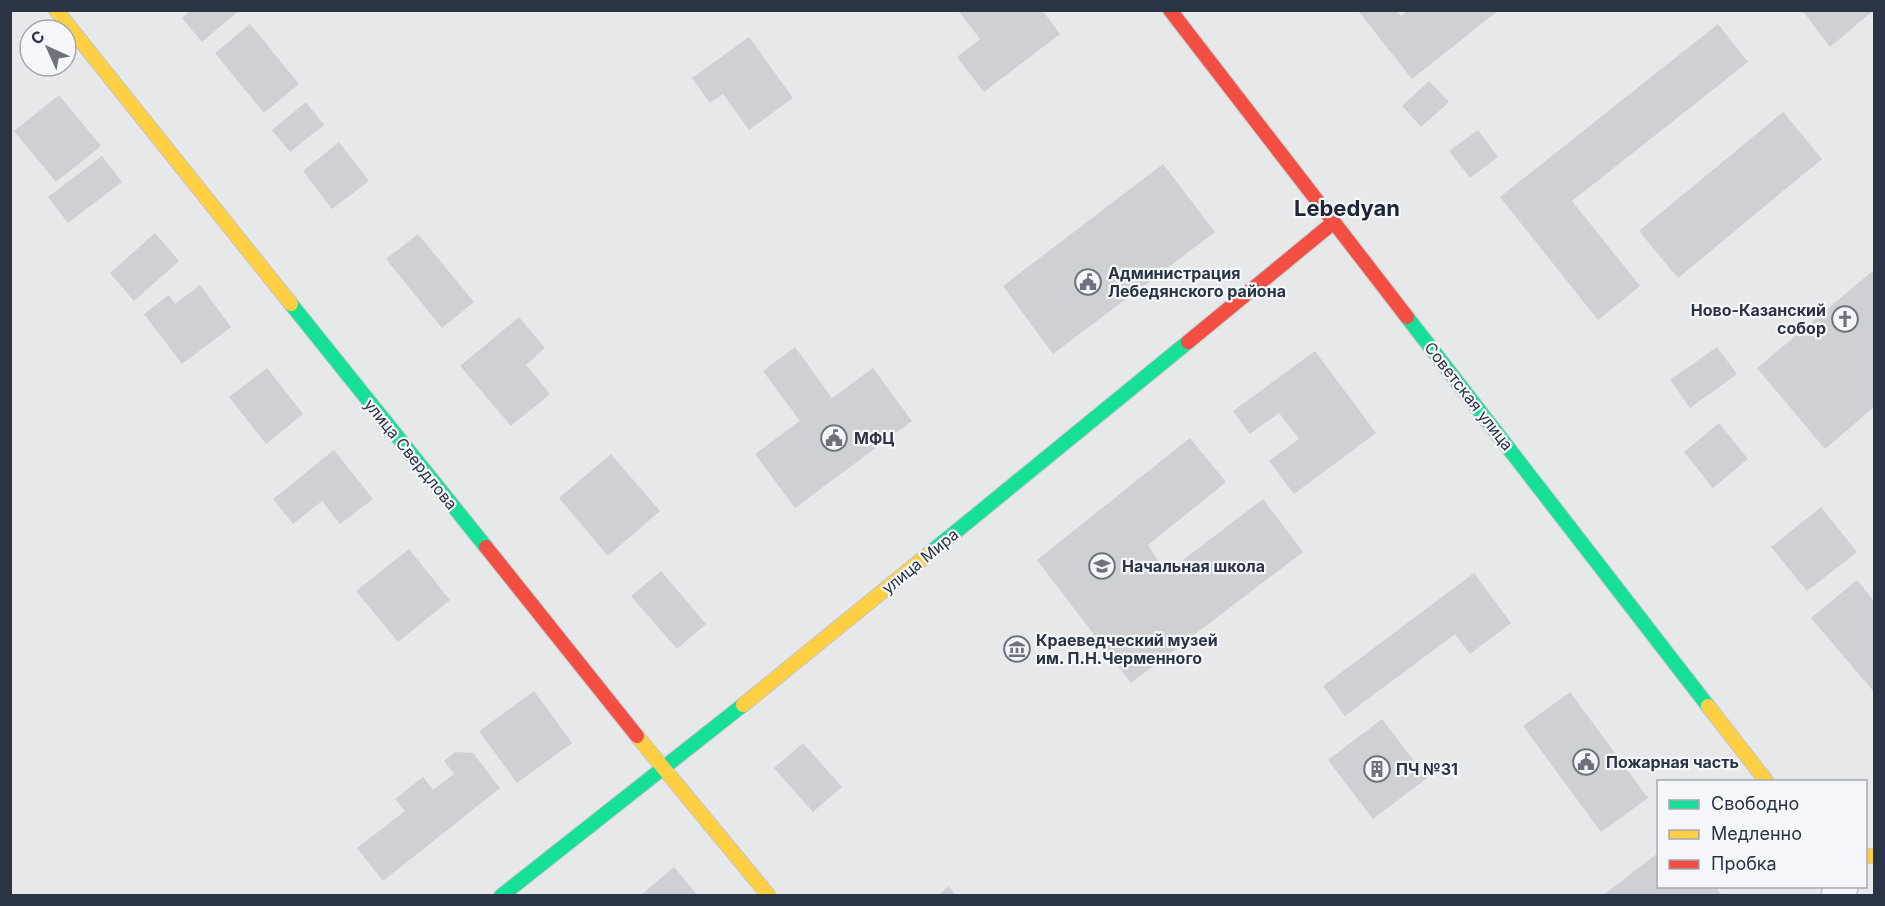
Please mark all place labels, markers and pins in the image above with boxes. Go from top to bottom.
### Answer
place label: Администрация Лебедянского района [1108,263,1286,301]
public building icon: Администрация Лебедянского района [1073,267,1103,297]
place label: Ново-Казанский собор [1691,300,1826,338]
church icon: Ново-Казанский собор [1830,304,1860,334]
public building icon: МФЦ [819,423,849,453]
place label: МФЦ [854,428,895,448]
school or university icon: Начальная школа [1087,551,1117,581]
place label: Начальная школа [1122,556,1265,576]
place label: Краеведческий музей им. П.Н.Черменного [1036,630,1218,668]
museum icon: Краеведческий музей им. П.Н.Черменного [1002,634,1032,664]
public building icon: Пожарная часть [1571,747,1601,777]
place label: Пожарная часть [1606,752,1739,772]
building icon: ПЧ №31 [1362,754,1392,784]
place label: ПЧ №31 [1396,759,1458,779]

